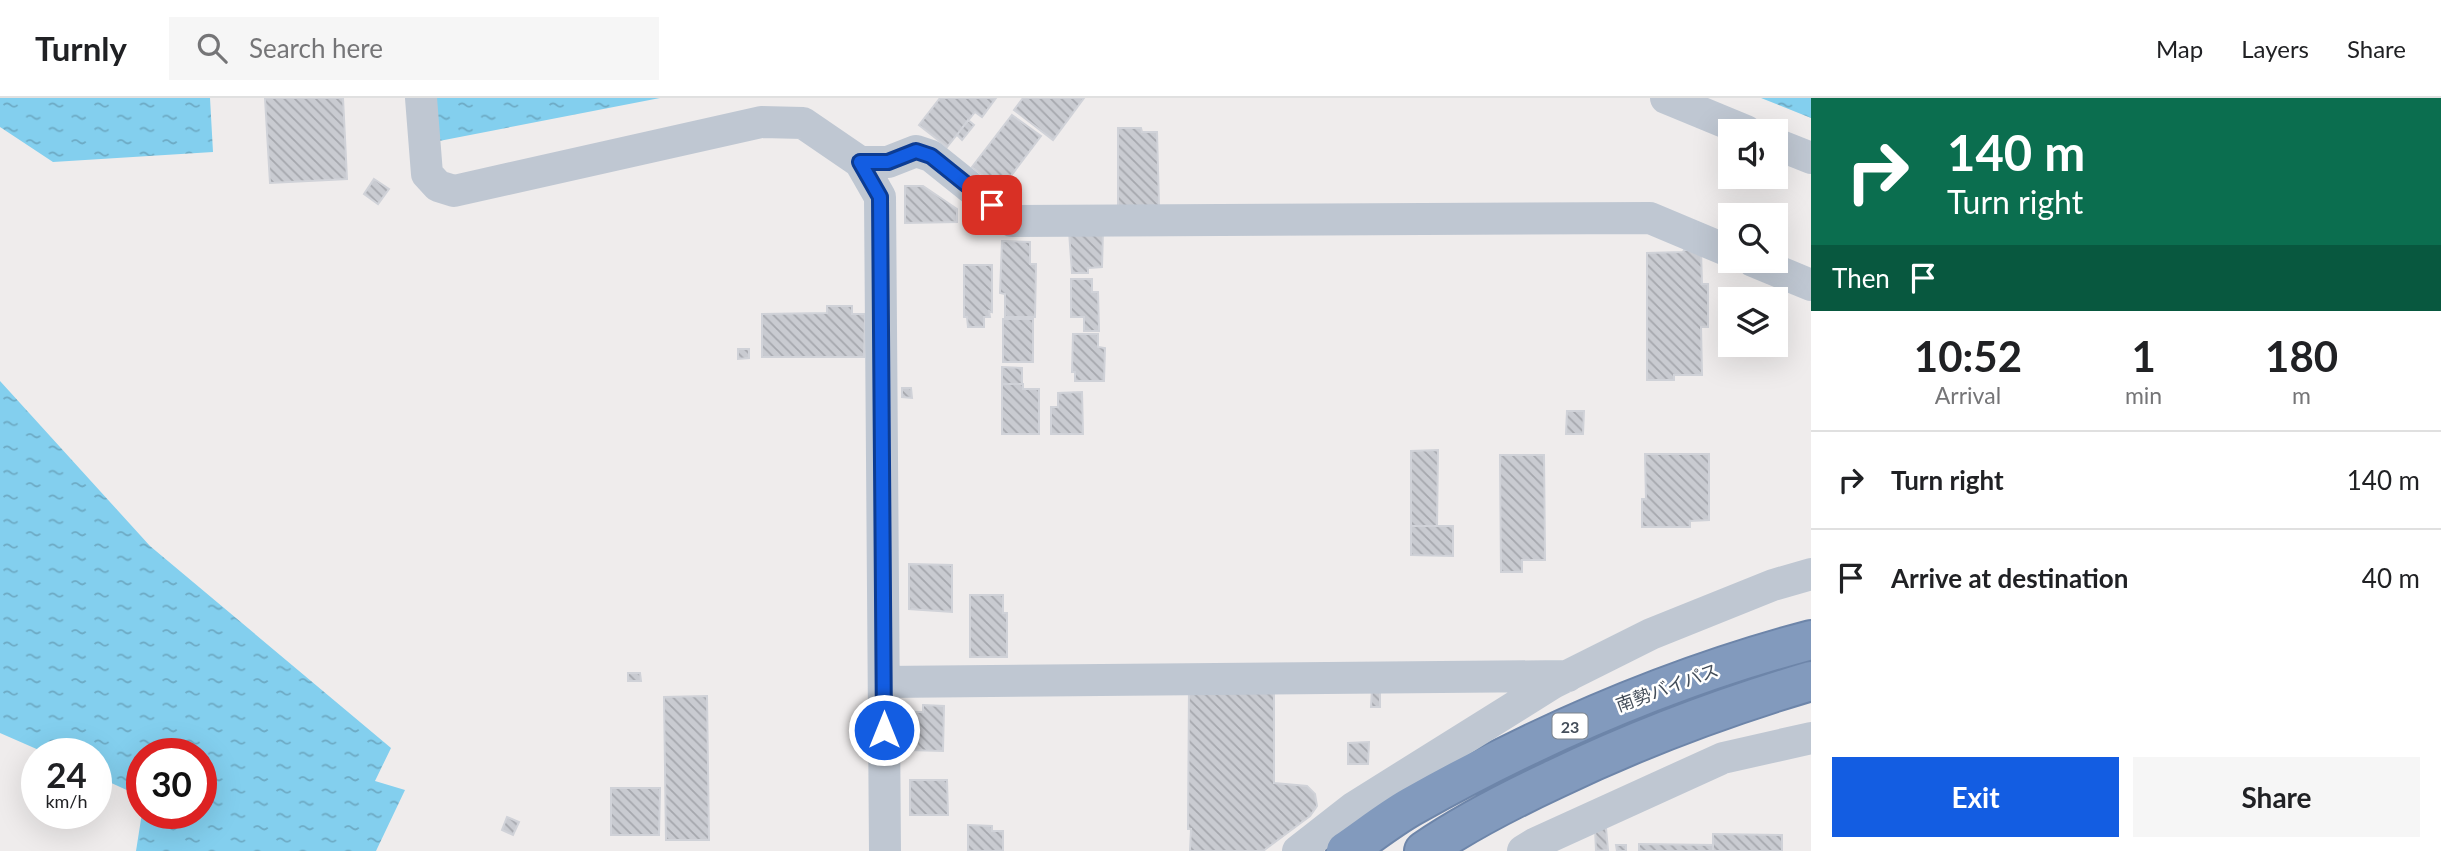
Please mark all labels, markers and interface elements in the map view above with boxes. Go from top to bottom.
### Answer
search box [169,17,659,80]
text: Turnly [35,28,127,68]
icon: search [193,29,231,67]
text: Search here [249,32,383,64]
text: Map [2156,34,2203,63]
text: Layers [2241,34,2309,63]
text: Share [2347,34,2406,63]
map controls [1718,119,1788,357]
button: sound [1718,119,1788,189]
text: 140 m [1947,123,2085,181]
icon: right [1832,126,1923,217]
pin [962,175,1022,235]
text: Turn right [1947,182,2083,221]
icon: arrive [973,186,1011,224]
button: search [1718,203,1788,273]
icon: arrive [1904,259,1942,297]
text: Then [1832,262,1890,294]
button: layers [1718,287,1788,357]
text: 10:52 [1914,331,2022,381]
text: 1 [2131,331,2156,381]
text: 180 [2265,331,2338,381]
text: Arrival [1935,381,2001,409]
text: min [2125,381,2162,409]
text: m [2292,381,2311,409]
icon: right [1832,461,1870,499]
text: Turn right [1891,464,2004,496]
text: 140 m [2347,464,2420,496]
icon: arrive [1832,559,1870,597]
text: Arrive at destination [1891,562,2128,594]
text: 40 m [2362,562,2420,594]
street label: 南勢バイパス [1613,658,1721,716]
position arrow [847,693,921,767]
road number: 23 [1552,713,1588,738]
speed limit sign: 30 [126,738,217,829]
text: 24 [46,753,87,795]
button: Exit [1832,757,2119,837]
button: Share [2133,757,2420,837]
text: km/h [45,790,88,812]

